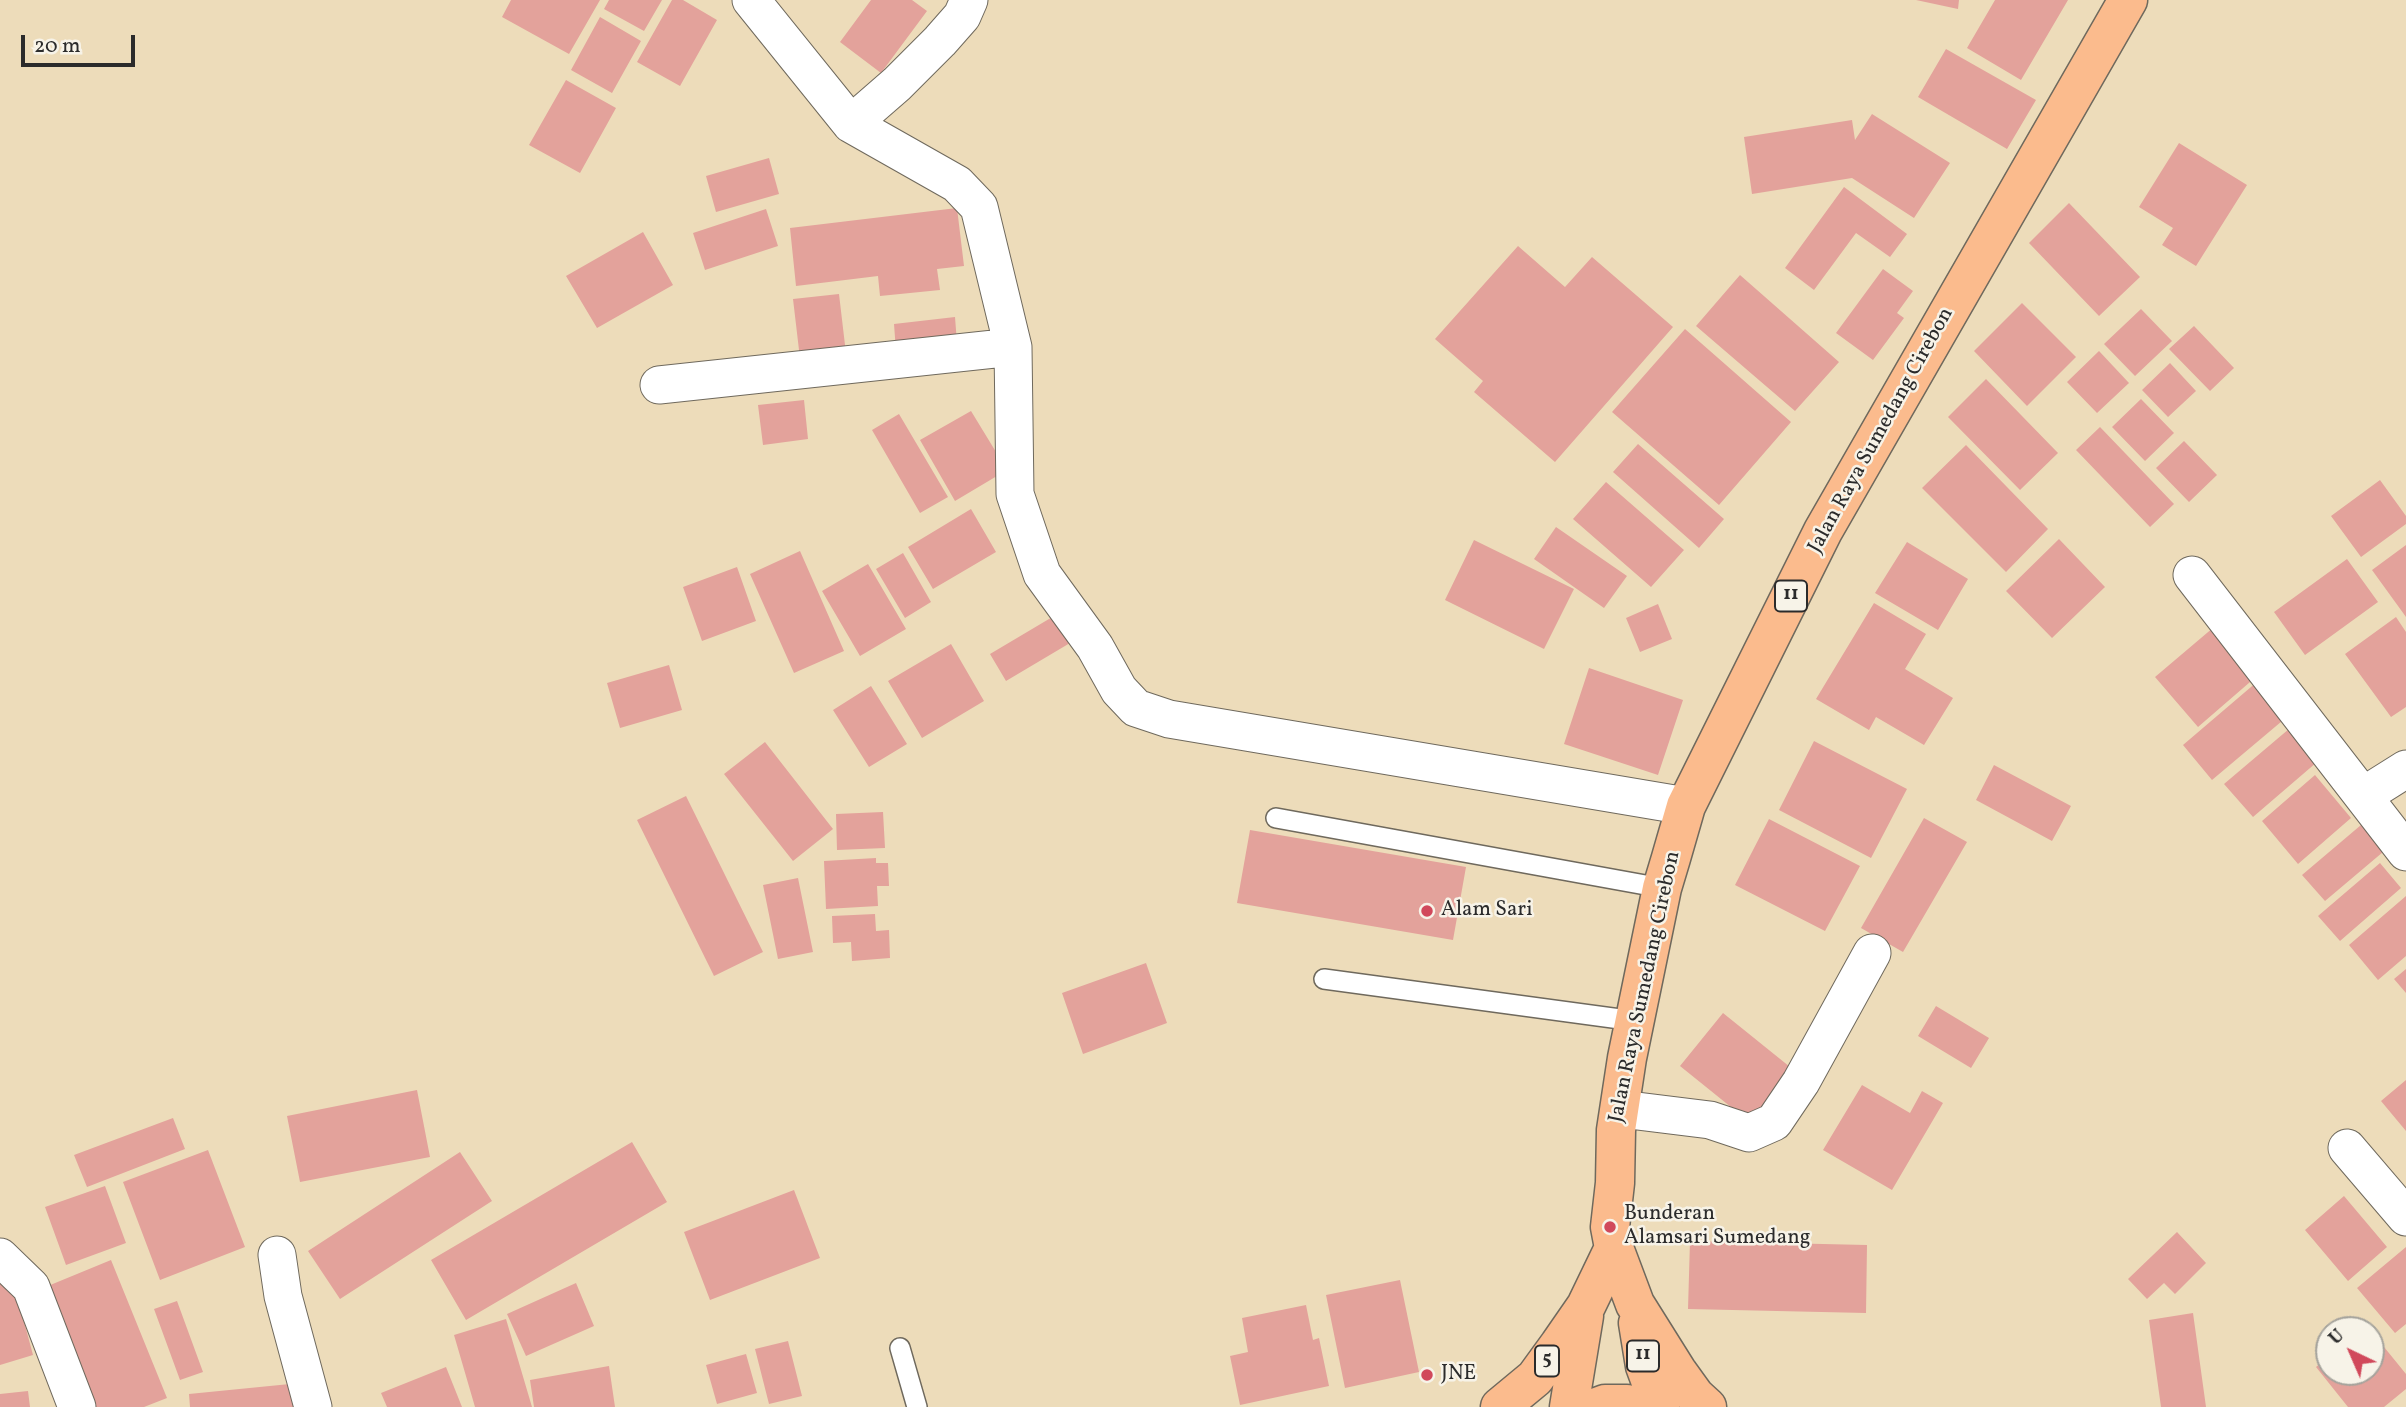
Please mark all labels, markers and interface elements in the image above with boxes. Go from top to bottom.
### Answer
scale bar [24,21,138,65]
text: 20 m [34,32,80,61]
street label: Jalan Raya Sumedang Cirebon [1804,304,1960,558]
road number: 11 [1775,580,1807,611]
street label: Jalan Raya Sumedang Cirebon [1605,849,1687,1125]
place label: Alam Sari [1441,898,1532,924]
marker: Alam Sari [1419,903,1435,919]
place label: Bunderan Alamsari Sumedang [1624,1202,1810,1252]
marker: Bunderan Alamsari Sumedang [1602,1219,1618,1235]
north arrow [2315,1316,2385,1386]
text: U [2323,1323,2351,1351]
road number: 11 [1627,1340,1659,1372]
road number: 5 [1535,1345,1559,1376]
place label: JNE [1441,1362,1476,1388]
marker: JNE [1419,1367,1435,1383]

